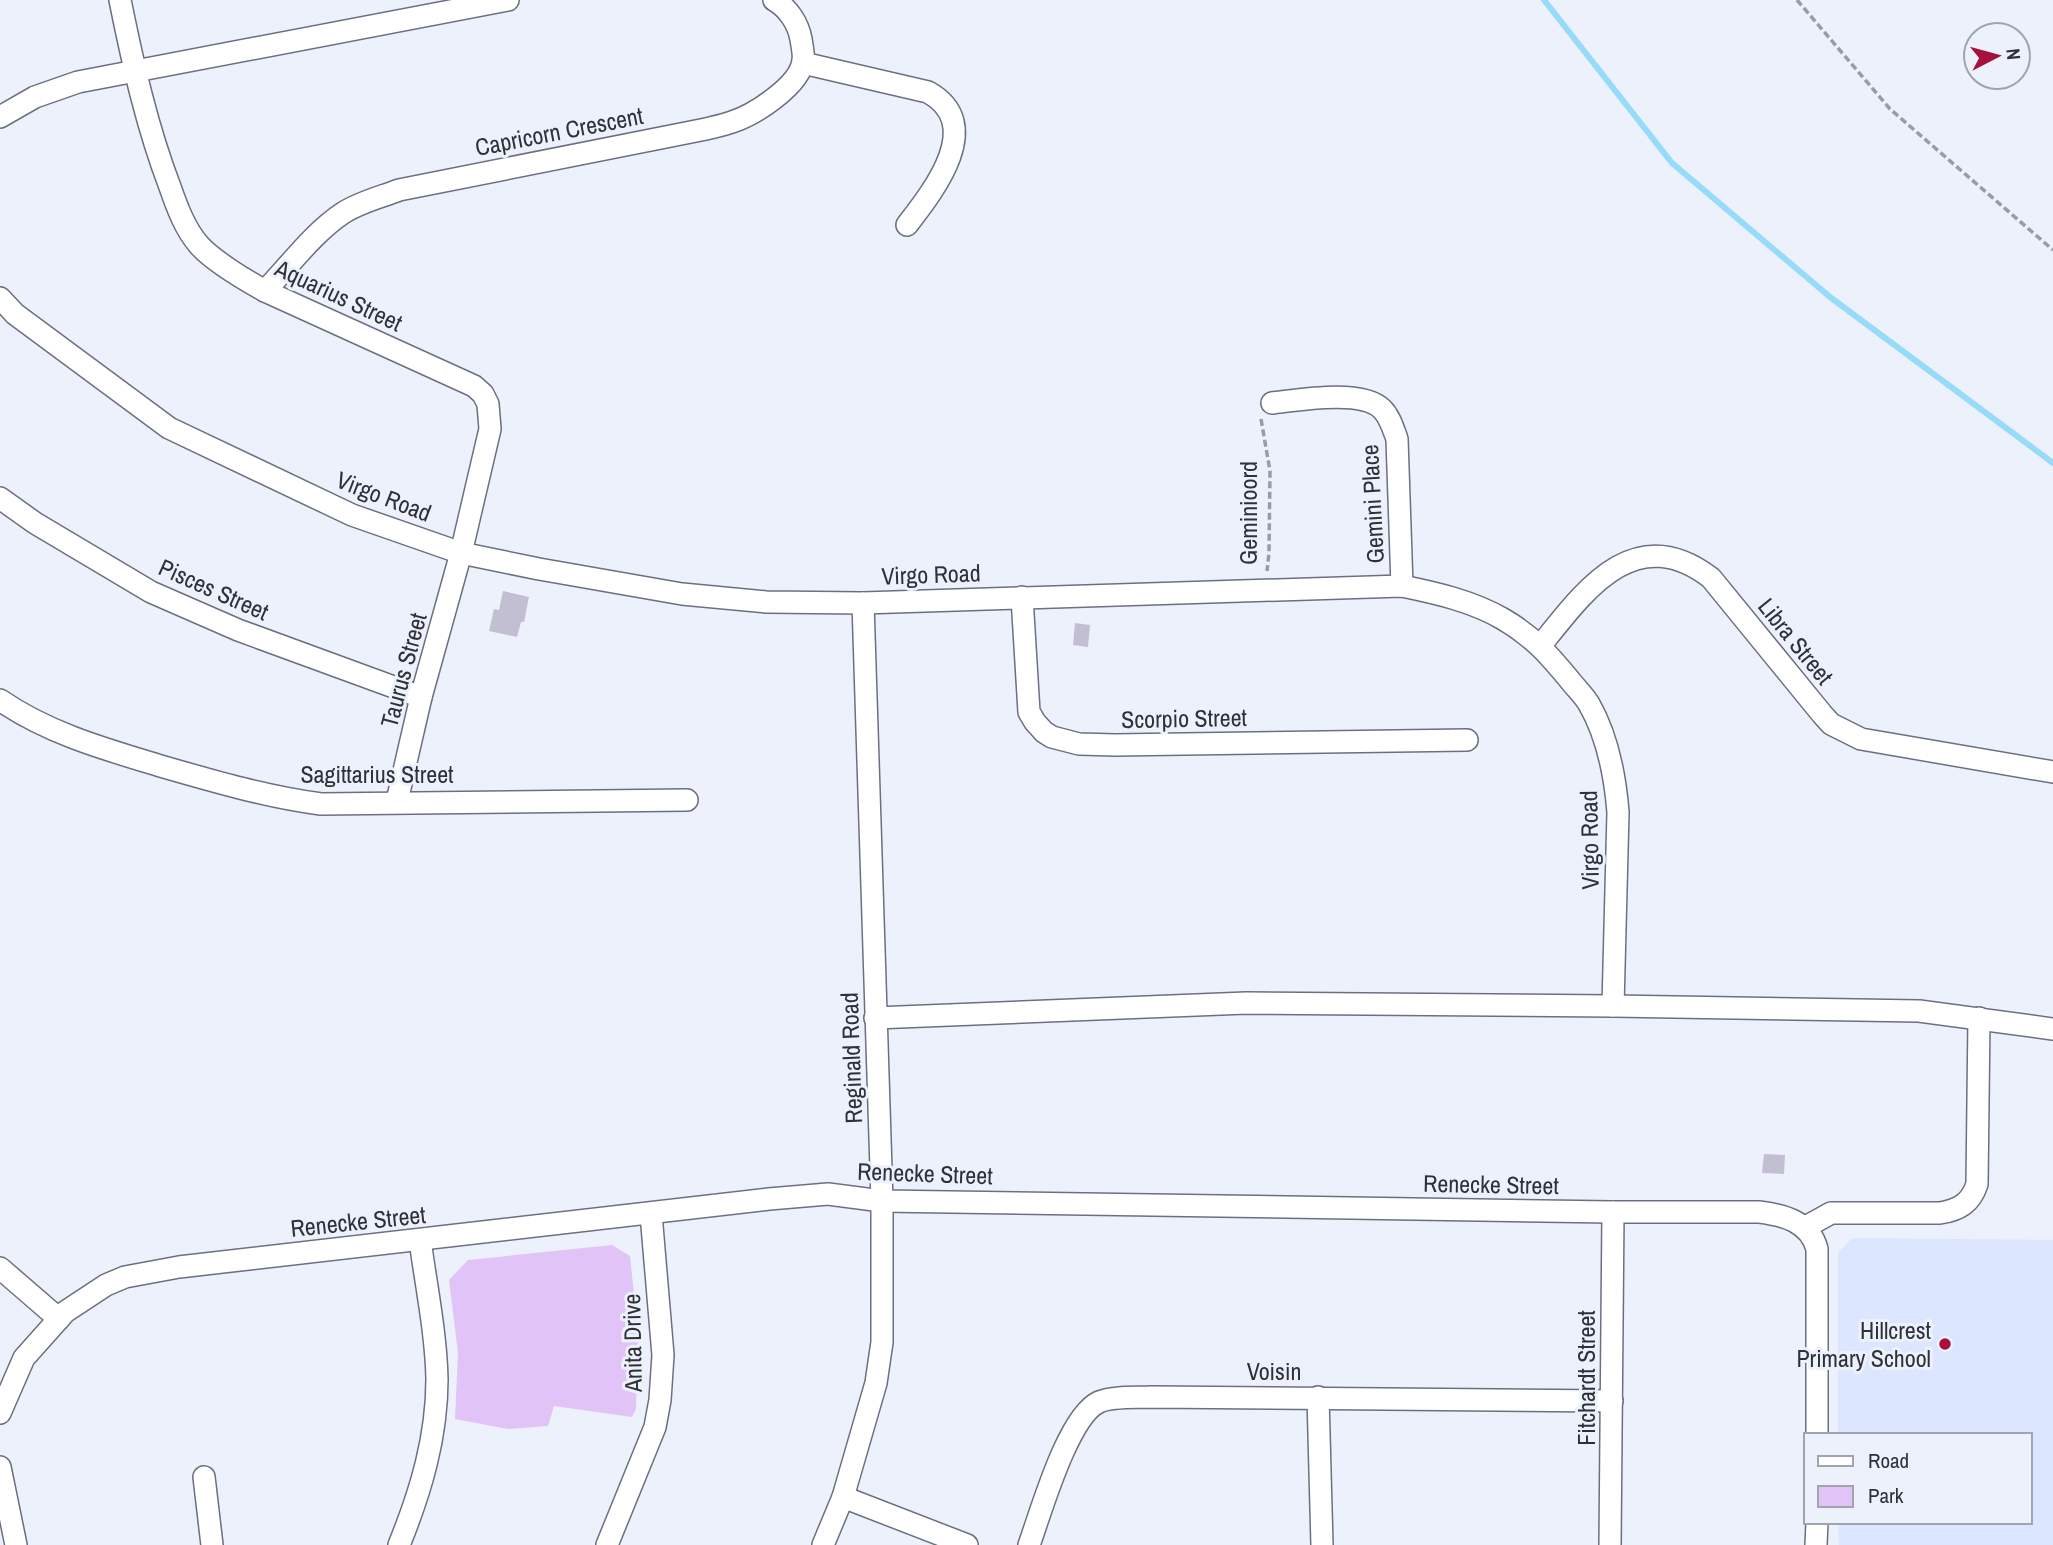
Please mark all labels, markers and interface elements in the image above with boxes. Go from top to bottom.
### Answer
north arrow [1962,21,2032,91]
text: N [2000,47,2027,61]
street label: Capricorn Crescent [472,99,646,163]
street label: Aquarius Street [269,251,408,339]
street label: Gemini Place [1353,444,1391,564]
street label: Geminioord [1232,461,1264,565]
street label: Virgo Road [332,463,436,529]
street label: Pisces Street [154,551,274,628]
street label: Virgo Road [881,556,981,592]
street label: Libra Street [1751,591,1841,691]
street label: Taurus Street [372,609,434,731]
street label: Scorpio Street [1121,701,1248,735]
street label: Sagittarius Street [300,758,454,790]
street label: Virgo Road [1572,790,1606,890]
street label: Reginald Road [833,992,869,1124]
street label: Renecke Street [857,1155,994,1191]
street label: Renecke Street [1423,1167,1560,1201]
street label: Renecke Street [289,1198,428,1244]
street label: Anita Drive [615,1294,649,1393]
street label: Fitchardt Street [1570,1310,1602,1446]
place label: Hillcrest Primary School [1796,1314,1932,1374]
marker: Hillcrest Primary School [1937,1336,1953,1352]
street label: Voisin [1247,1355,1301,1387]
legend [1804,1433,2032,1524]
text: Road [1868,1446,1909,1475]
text: Park [1868,1481,1904,1510]

